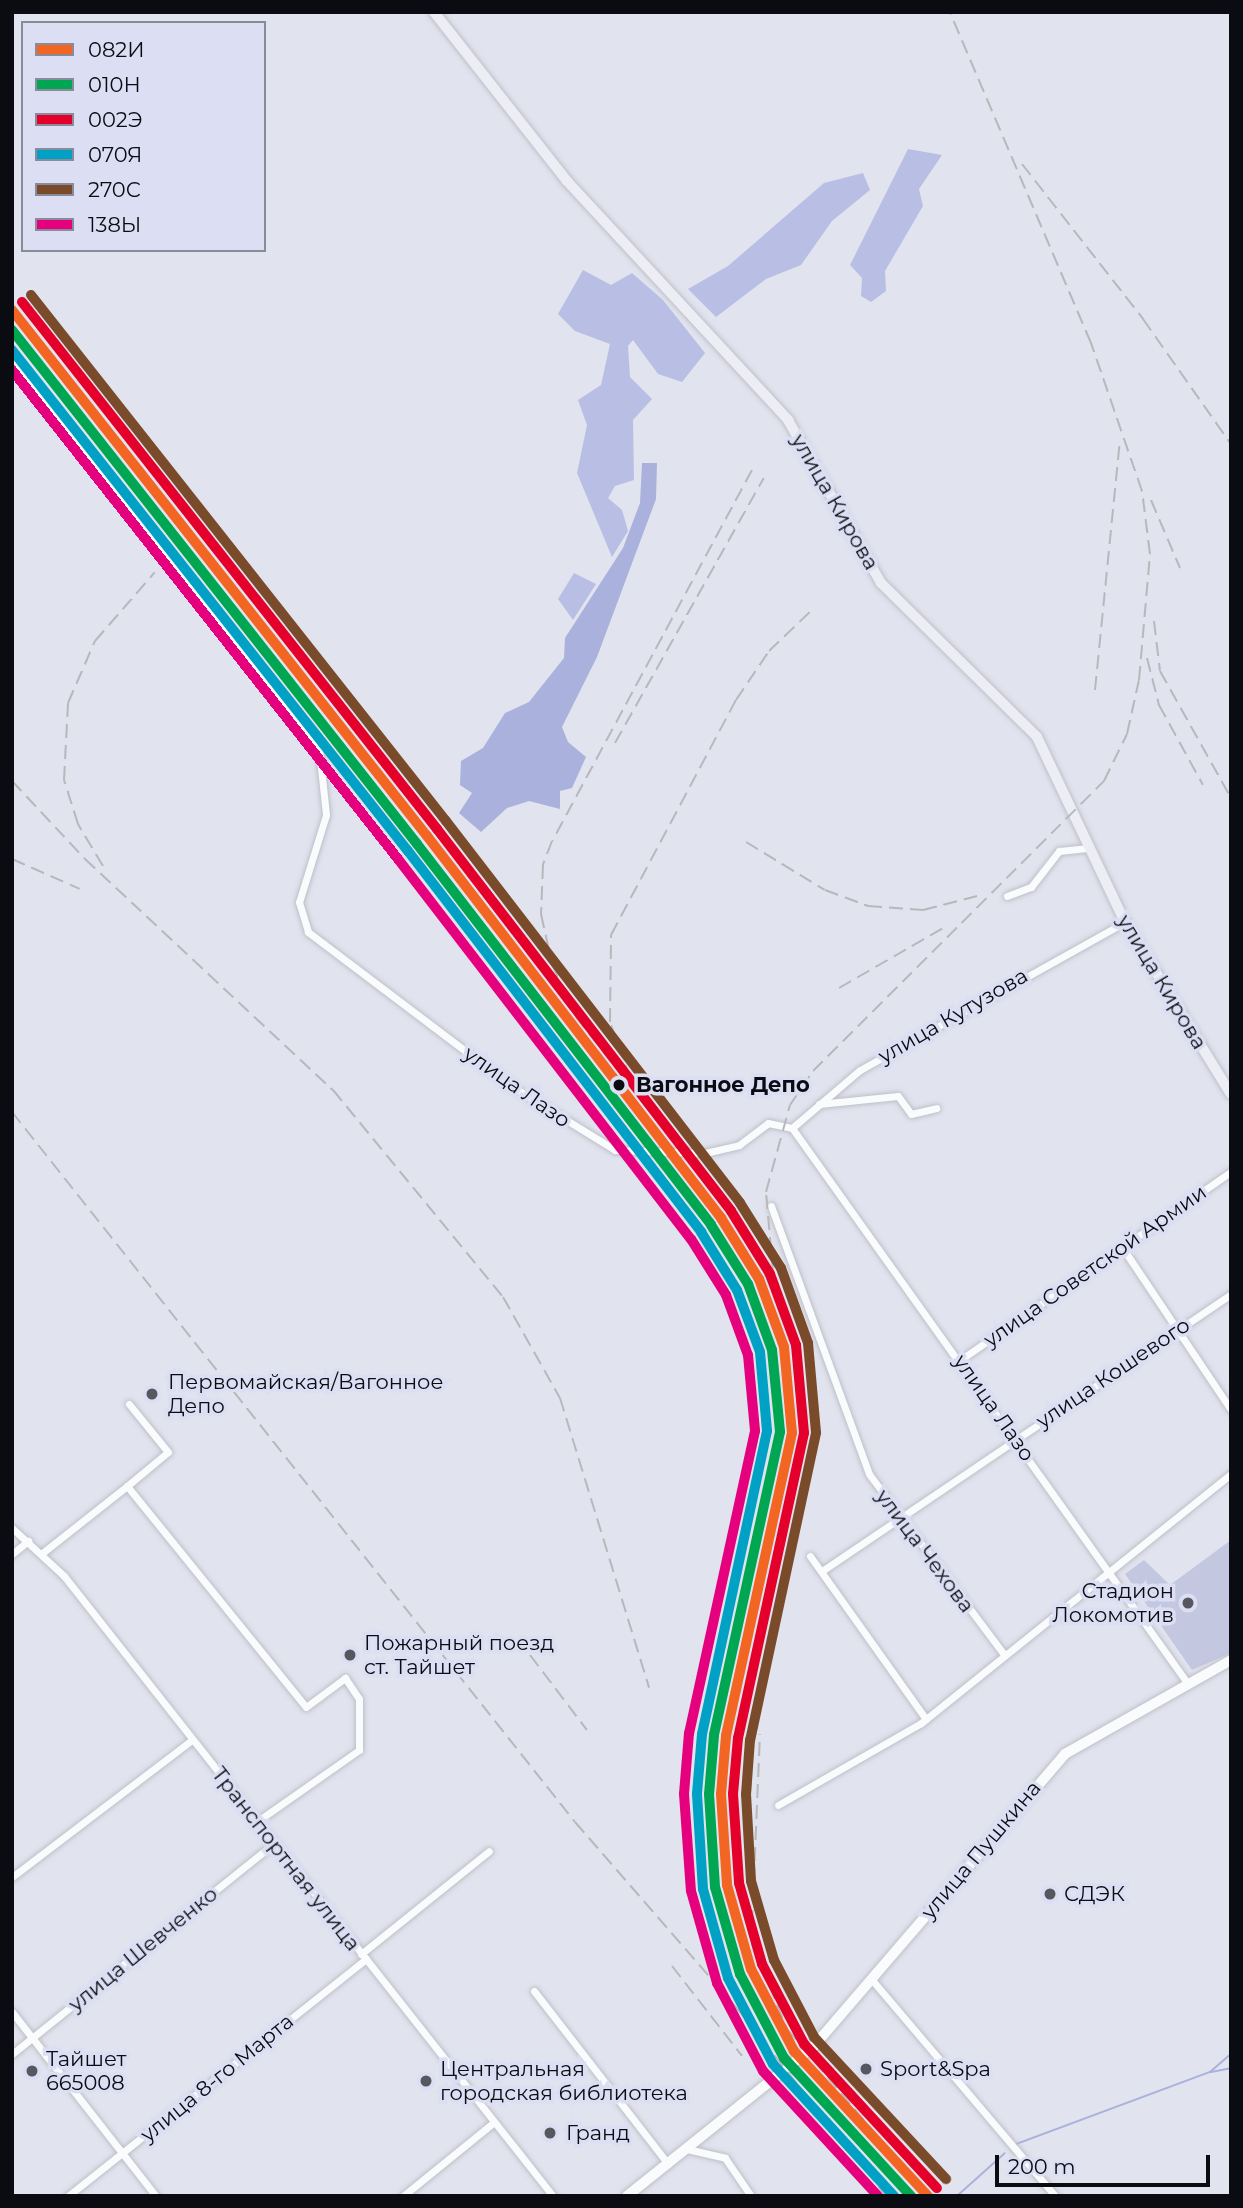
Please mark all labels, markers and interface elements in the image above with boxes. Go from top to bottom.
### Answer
legend [21,21,266,252]
text: 082И [88,37,145,62]
text: 010Н [88,72,141,97]
text: 002Э [88,107,143,132]
text: 070Я [88,142,142,167]
text: 270С [88,177,141,202]
text: 138Ы [88,212,141,237]
street label: улица Кирова [786,430,884,574]
street label: улица Кирова [1112,910,1212,1054]
street label: улица Кутузова [874,963,1032,1069]
street label: улица Лазо [459,1041,575,1133]
place label: Вагонное Депо [636,1072,810,1098]
marker: Вагонное Депо [608,1074,630,1096]
street label: улица Советской Армии [979,1179,1211,1353]
street label: улица Кошевого [1031,1312,1195,1434]
street label: улица Лазо [948,1350,1040,1466]
place label: Первомайская/Вагонное Депо [168,1369,443,1419]
marker: Первомайская/Вагонное Депо [142,1384,162,1404]
street label: улица Чехова [870,1484,980,1618]
place label: Стадион Локомотив [1052,1578,1174,1628]
marker: Стадион Локомотив [1180,1595,1196,1611]
place label: Пожарный поезд ст. Тайшет [364,1630,554,1680]
marker: Пожарный поезд ст. Тайшет [342,1647,358,1663]
street label: Транспортная улица [206,1762,366,1956]
street label: улица Пушкина [916,1776,1046,1924]
street label: улица Шевченко [63,1881,223,2017]
place label: СДЭК [1064,1881,1125,1907]
marker: СДЭК [1042,1886,1058,1902]
street label: улица 8-го Марта [135,2009,299,2147]
place label: Тайшет 665008 [46,2046,126,2096]
place label: Центральная городская библиотека [440,2056,688,2106]
place label: Sport&Spa [880,2056,991,2082]
marker: Sport&Spa [858,2061,874,2077]
marker: Тайшет 665008 [24,2063,40,2079]
marker: Центральная городская библиотека [418,2073,434,2089]
place label: Гранд [566,2120,630,2146]
marker: Гранд [540,2123,560,2143]
scale bar [998,2142,1213,2186]
text: 200 m [1008,2154,1075,2179]

